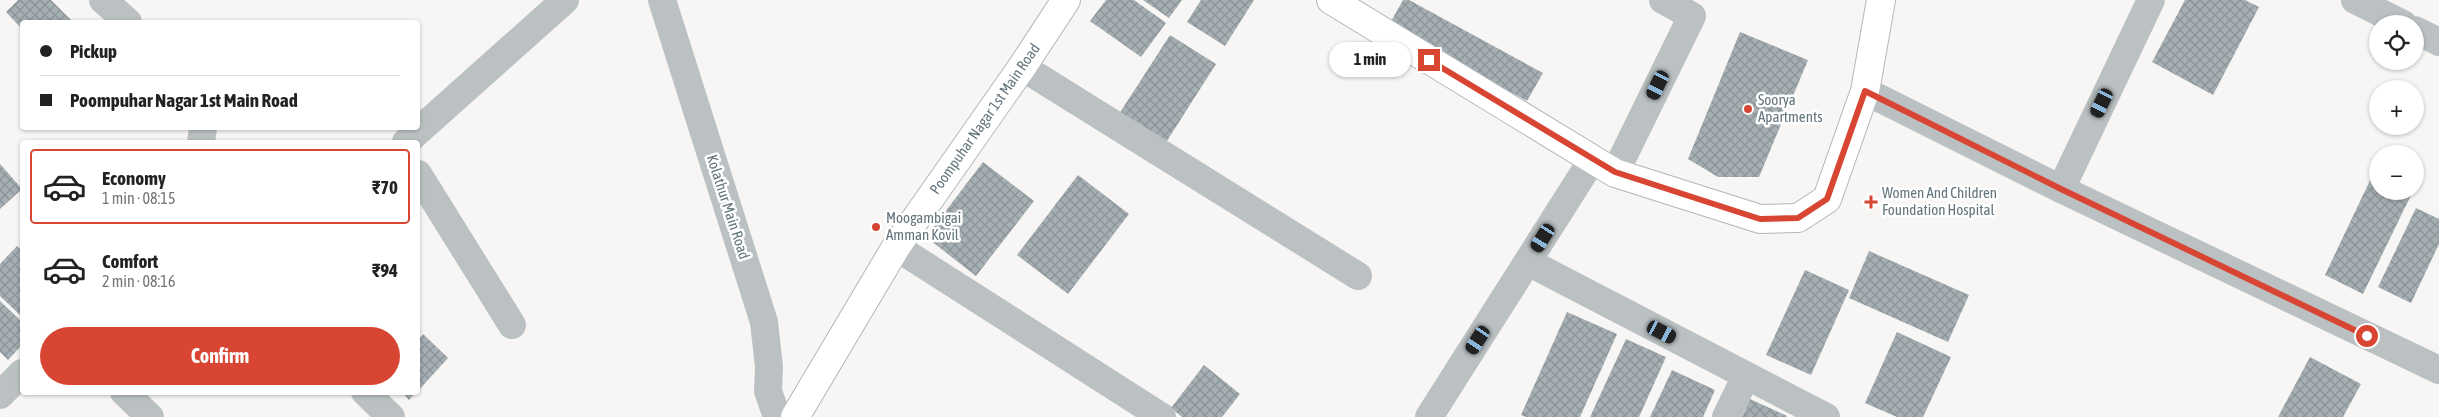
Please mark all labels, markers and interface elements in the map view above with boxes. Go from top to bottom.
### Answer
map controls [2369,15,2424,200]
button: locate [2369,15,2424,70]
text: Pickup [70,40,117,62]
street label: Poompuhar Nagar 1st Main Road [926,40,1043,197]
callout: 1 min [1329,42,1412,78]
route end [1418,49,1440,71]
text: 1 min [1354,50,1386,68]
car [1644,68,1671,102]
button: + [2369,80,2424,135]
car [2088,86,2115,120]
text: Poompuhar Nagar 1st Main Road [70,89,298,111]
place label: Soorya Apartments [1758,91,1823,125]
marker: Soorya Apartments [1742,103,1754,115]
button: − [2369,145,2424,200]
street label: Kolathur Main Road [704,152,753,261]
icon: car [42,164,87,209]
text: Economy [102,167,166,189]
text: ₹70 [372,176,398,198]
place label: Women And Children Foundation Hospital [1882,184,1997,218]
text: 1 min · 08:15 [102,189,175,207]
marker: Women And Children Foundation Hospital [1864,195,1878,209]
place label: Moogambigai Amman Kovil [886,209,961,243]
marker: Moogambigai Amman Kovil [870,221,882,233]
car [1528,221,1557,255]
icon: car [42,247,87,292]
text: Comfort [102,250,158,272]
text: ₹94 [372,259,398,281]
text: 2 min · 08:16 [102,272,175,290]
car [1645,319,1678,345]
car [1463,323,1492,357]
route start [2356,325,2378,347]
button: Confirm [40,327,400,385]

